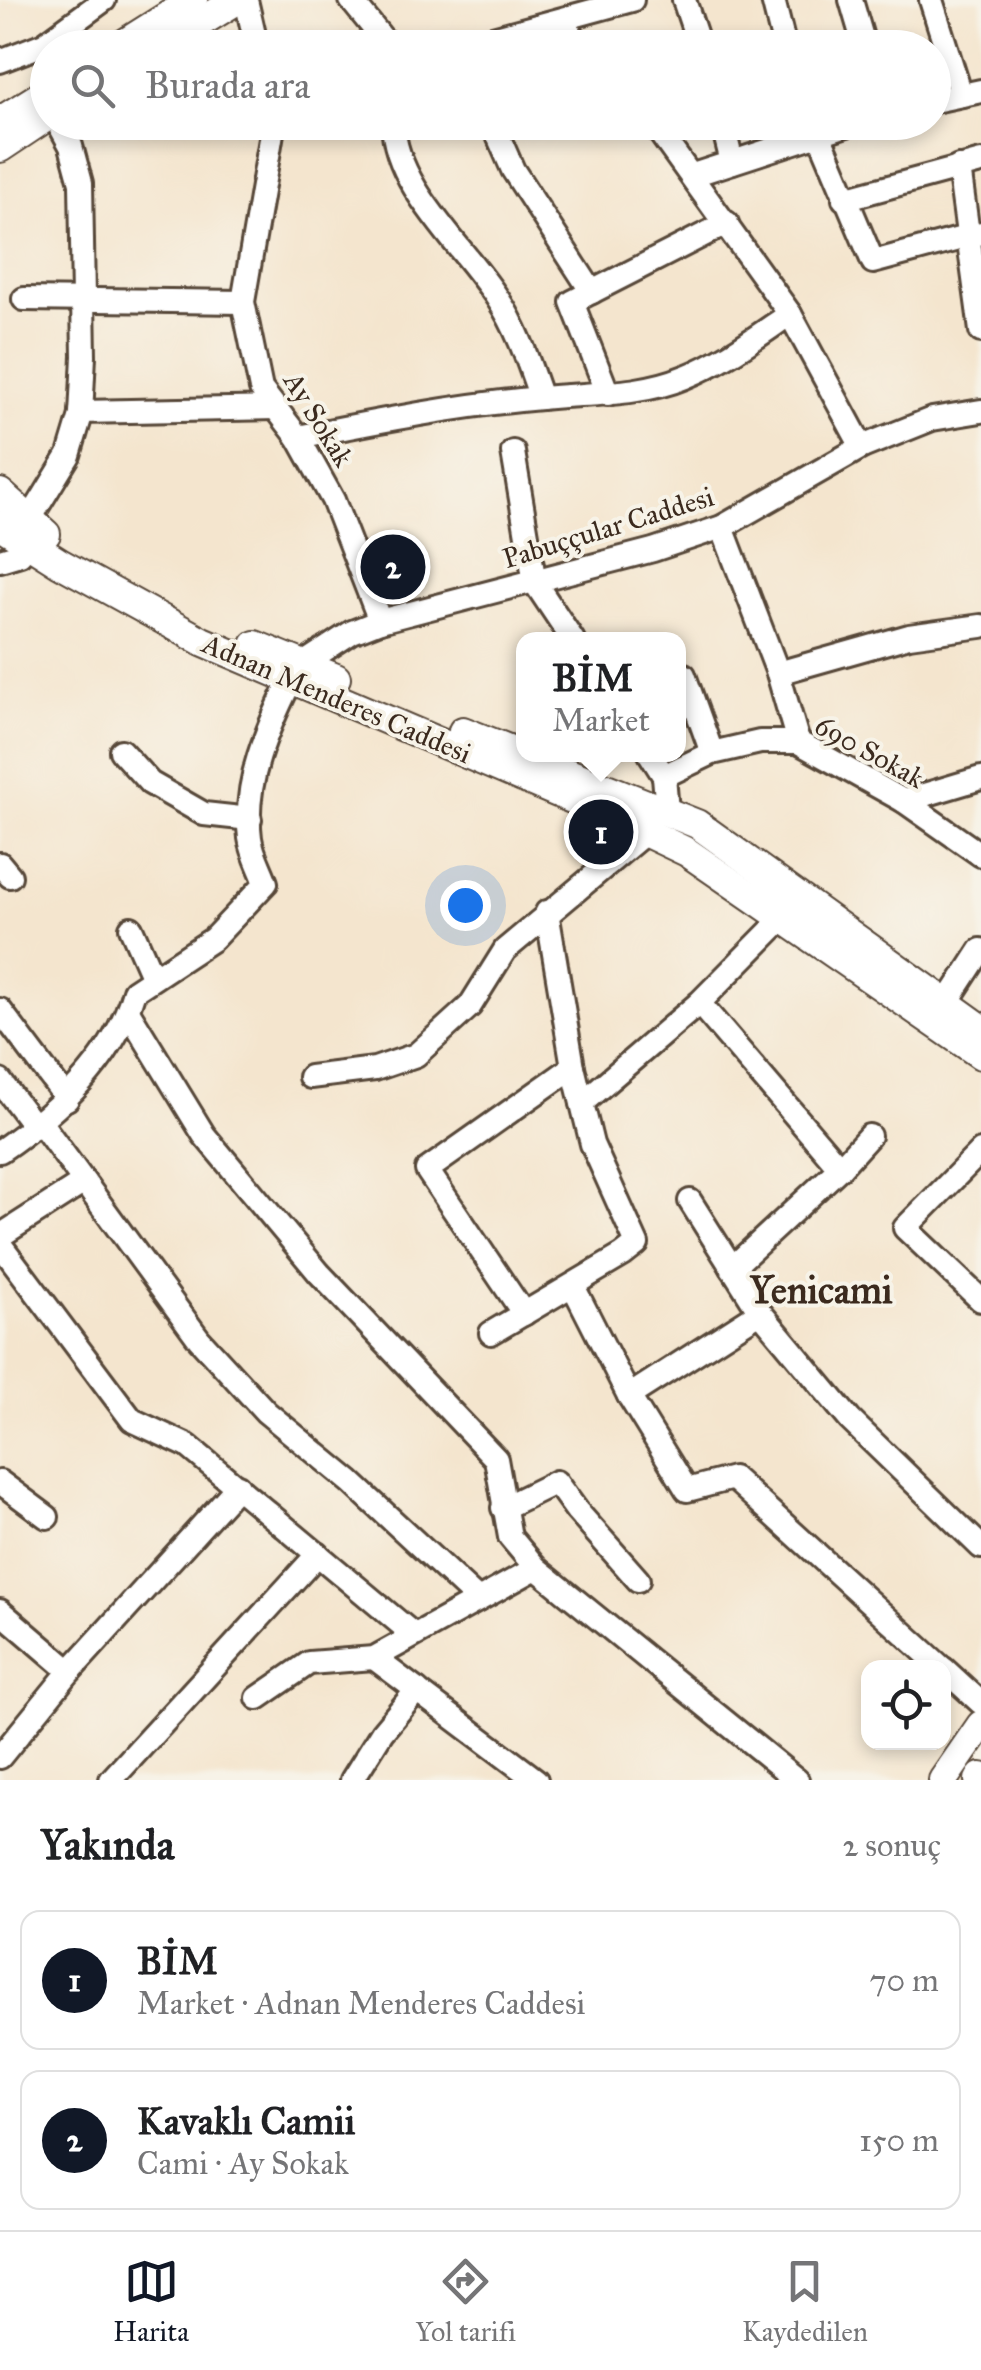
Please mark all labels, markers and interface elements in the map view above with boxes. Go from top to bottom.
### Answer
search box [30,30,951,140]
icon: search [65,58,120,113]
text: Burada ara [145,62,310,108]
street label: Ay Sokak [275,365,361,473]
street label: Pabuççular Caddesi [498,479,718,576]
pin: 2 [360,530,426,604]
street label: Adnan Menderes Caddesi [196,626,477,771]
popup [516,632,686,762]
text: BİM [552,655,633,701]
text: Market [552,701,650,740]
street label: 690 Sokak [809,707,931,796]
pin: 1 [568,794,634,870]
your location [440,880,491,931]
district label: Yenicami [750,1267,893,1313]
map controls [861,1660,951,1750]
button: locate [861,1660,951,1750]
text: Yakında [40,1819,174,1871]
text: 2 sonuç [843,1826,941,1865]
text: BİM [137,1938,218,1984]
text: 1 [68,1961,81,2000]
text: 70 m [870,1961,939,2000]
text: Market · Adnan Menderes Caddesi [137,1984,585,2023]
text: Kavaklı Camii [137,2098,355,2144]
text: 2 [67,2121,82,2160]
text: 150 m [859,2121,939,2160]
text: Cami · Ay Sokak [137,2144,349,2183]
tab: Harita [113,2254,189,2349]
tab: Yol tarifi [415,2254,516,2349]
tab: Kaydedilen [742,2254,868,2349]

